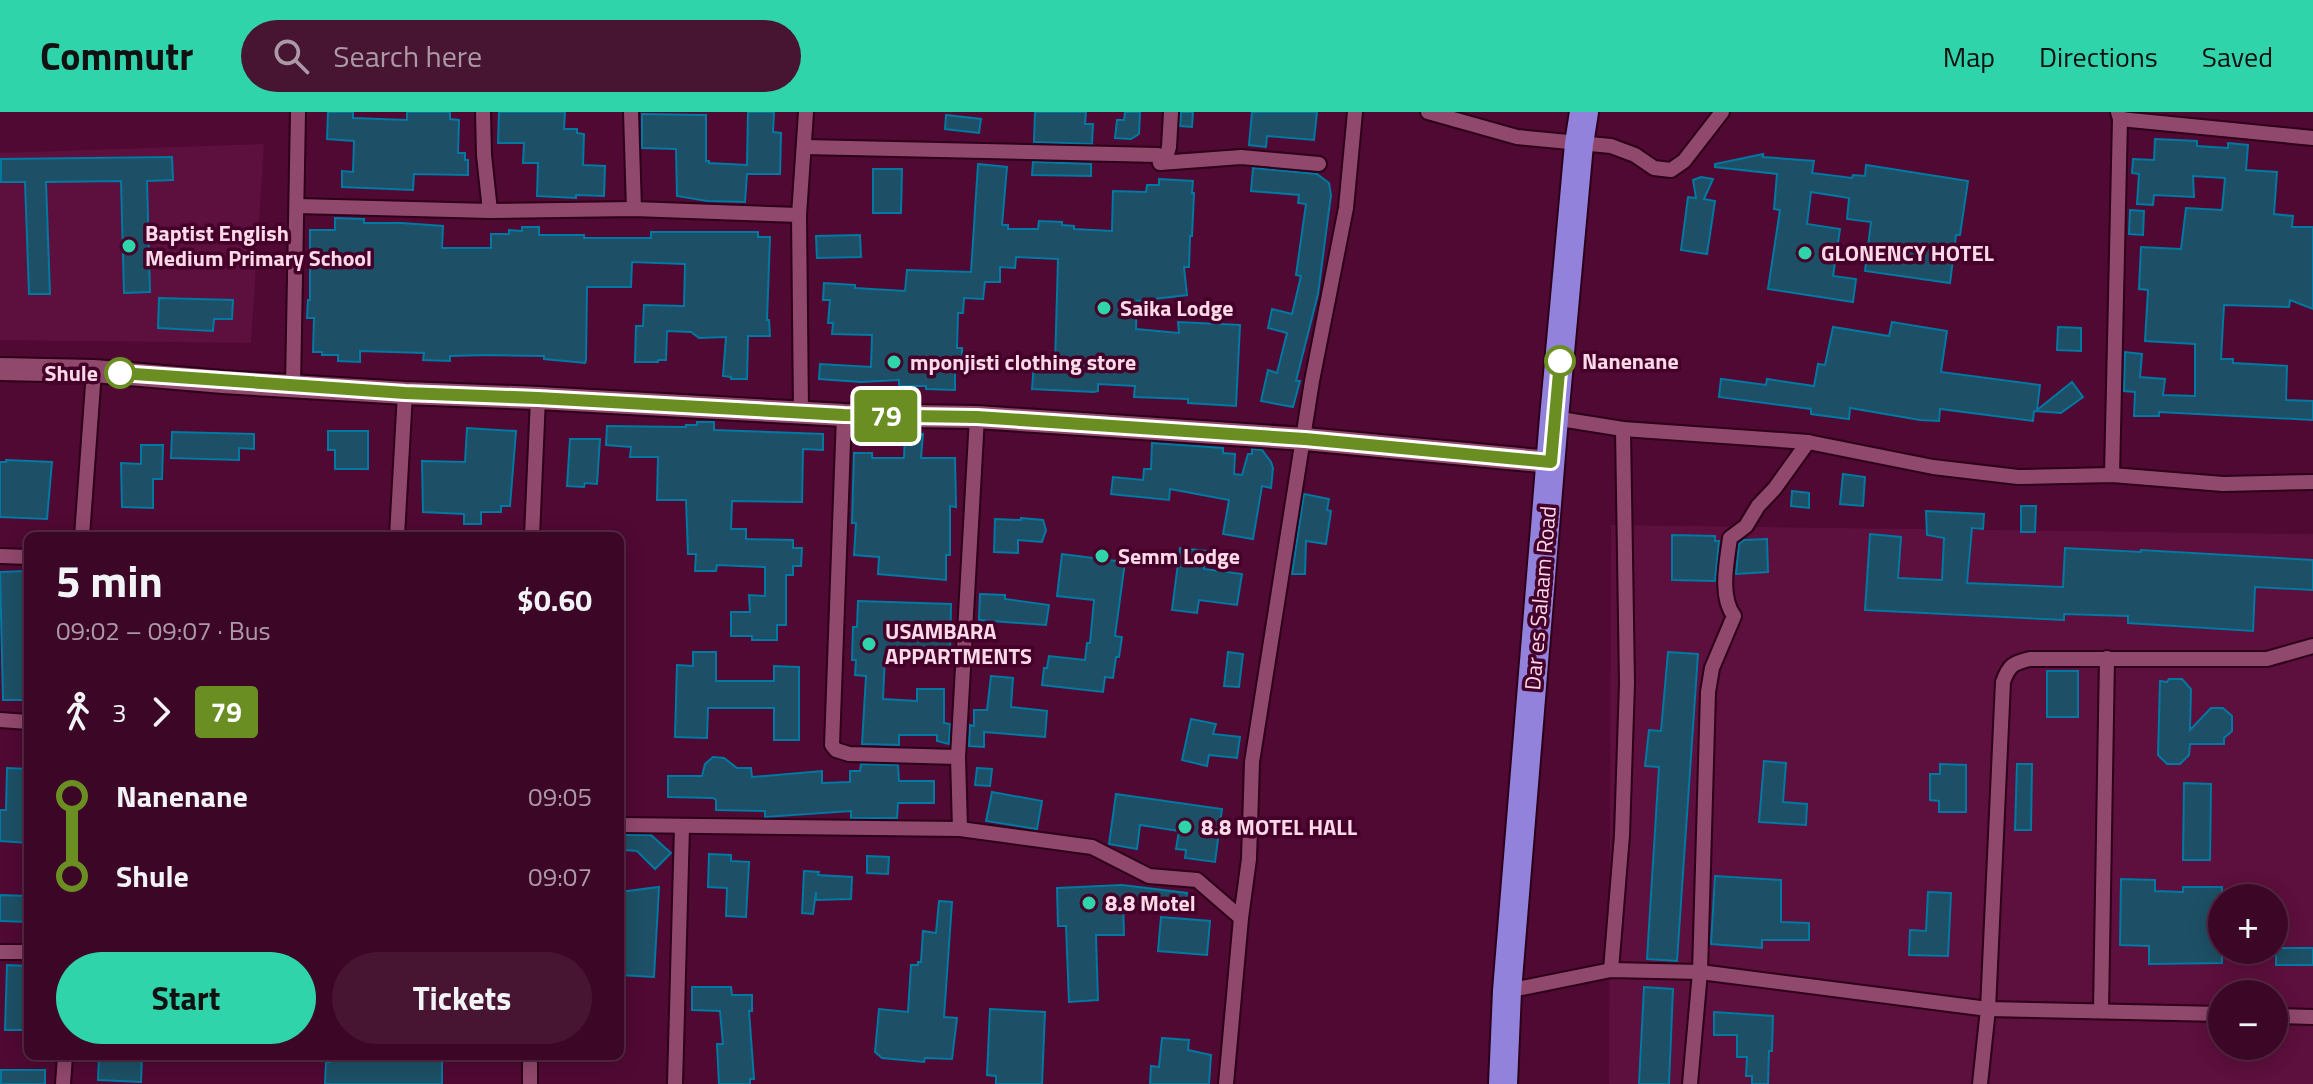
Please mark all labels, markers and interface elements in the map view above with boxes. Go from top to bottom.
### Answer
search box [241,20,801,92]
text: Commutr [40,27,193,85]
text: Search here [333,33,482,79]
icon: search [269,34,313,78]
text: Map [1943,35,1995,78]
text: Directions [2039,35,2158,78]
text: Saved [2202,35,2273,78]
place label: Baptist English Medium Primary School [145,216,372,275]
place label: GLONENCY HOTEL [1821,236,1995,270]
marker: Baptist English Medium Primary School [120,237,138,255]
marker: GLONENCY HOTEL [1796,244,1814,262]
place label: Saika Lodge [1120,291,1233,325]
marker: Saika Lodge [1095,299,1113,317]
place label: Nanenane [1582,344,1679,378]
place label: mponjisti clothing store [910,345,1136,379]
marker: Nanenane [1545,346,1575,376]
marker: mponjisti clothing store [885,353,903,371]
place label: Shule [45,356,98,390]
marker: Shule [105,358,135,388]
line badge: 79 [850,390,922,442]
text: 79 [870,394,902,437]
street label: Dar es Salaam Road [1515,504,1565,692]
place label: Semm Lodge [1118,539,1240,573]
text: 5 min [56,547,163,614]
marker: Semm Lodge [1093,547,1111,565]
text: $0.60 [517,577,592,623]
text: 09:02 – 09:07 · Bus [56,611,271,650]
place label: USAMBARA APPARTMENTS [885,614,1032,673]
marker: USAMBARA APPARTMENTS [860,635,878,653]
icon: walk [56,690,100,734]
icon: forward [139,690,183,734]
text: 79 [211,690,242,733]
text: 3 [112,693,127,732]
text: Nanenane [116,773,248,819]
text: 09:05 [528,777,592,816]
place label: 8.8 MOTEL HALL [1201,810,1358,844]
marker: 8.8 MOTEL HALL [1176,818,1194,836]
text: Shule [116,853,189,899]
text: 09:07 [528,857,592,896]
map controls [2208,884,2288,1060]
button: + [2208,884,2288,964]
place label: 8.8 Motel [1105,886,1196,920]
marker: 8.8 Motel [1080,894,1098,912]
button: Start [56,952,316,1044]
button: Tickets [332,952,592,1044]
button: − [2208,980,2288,1060]

